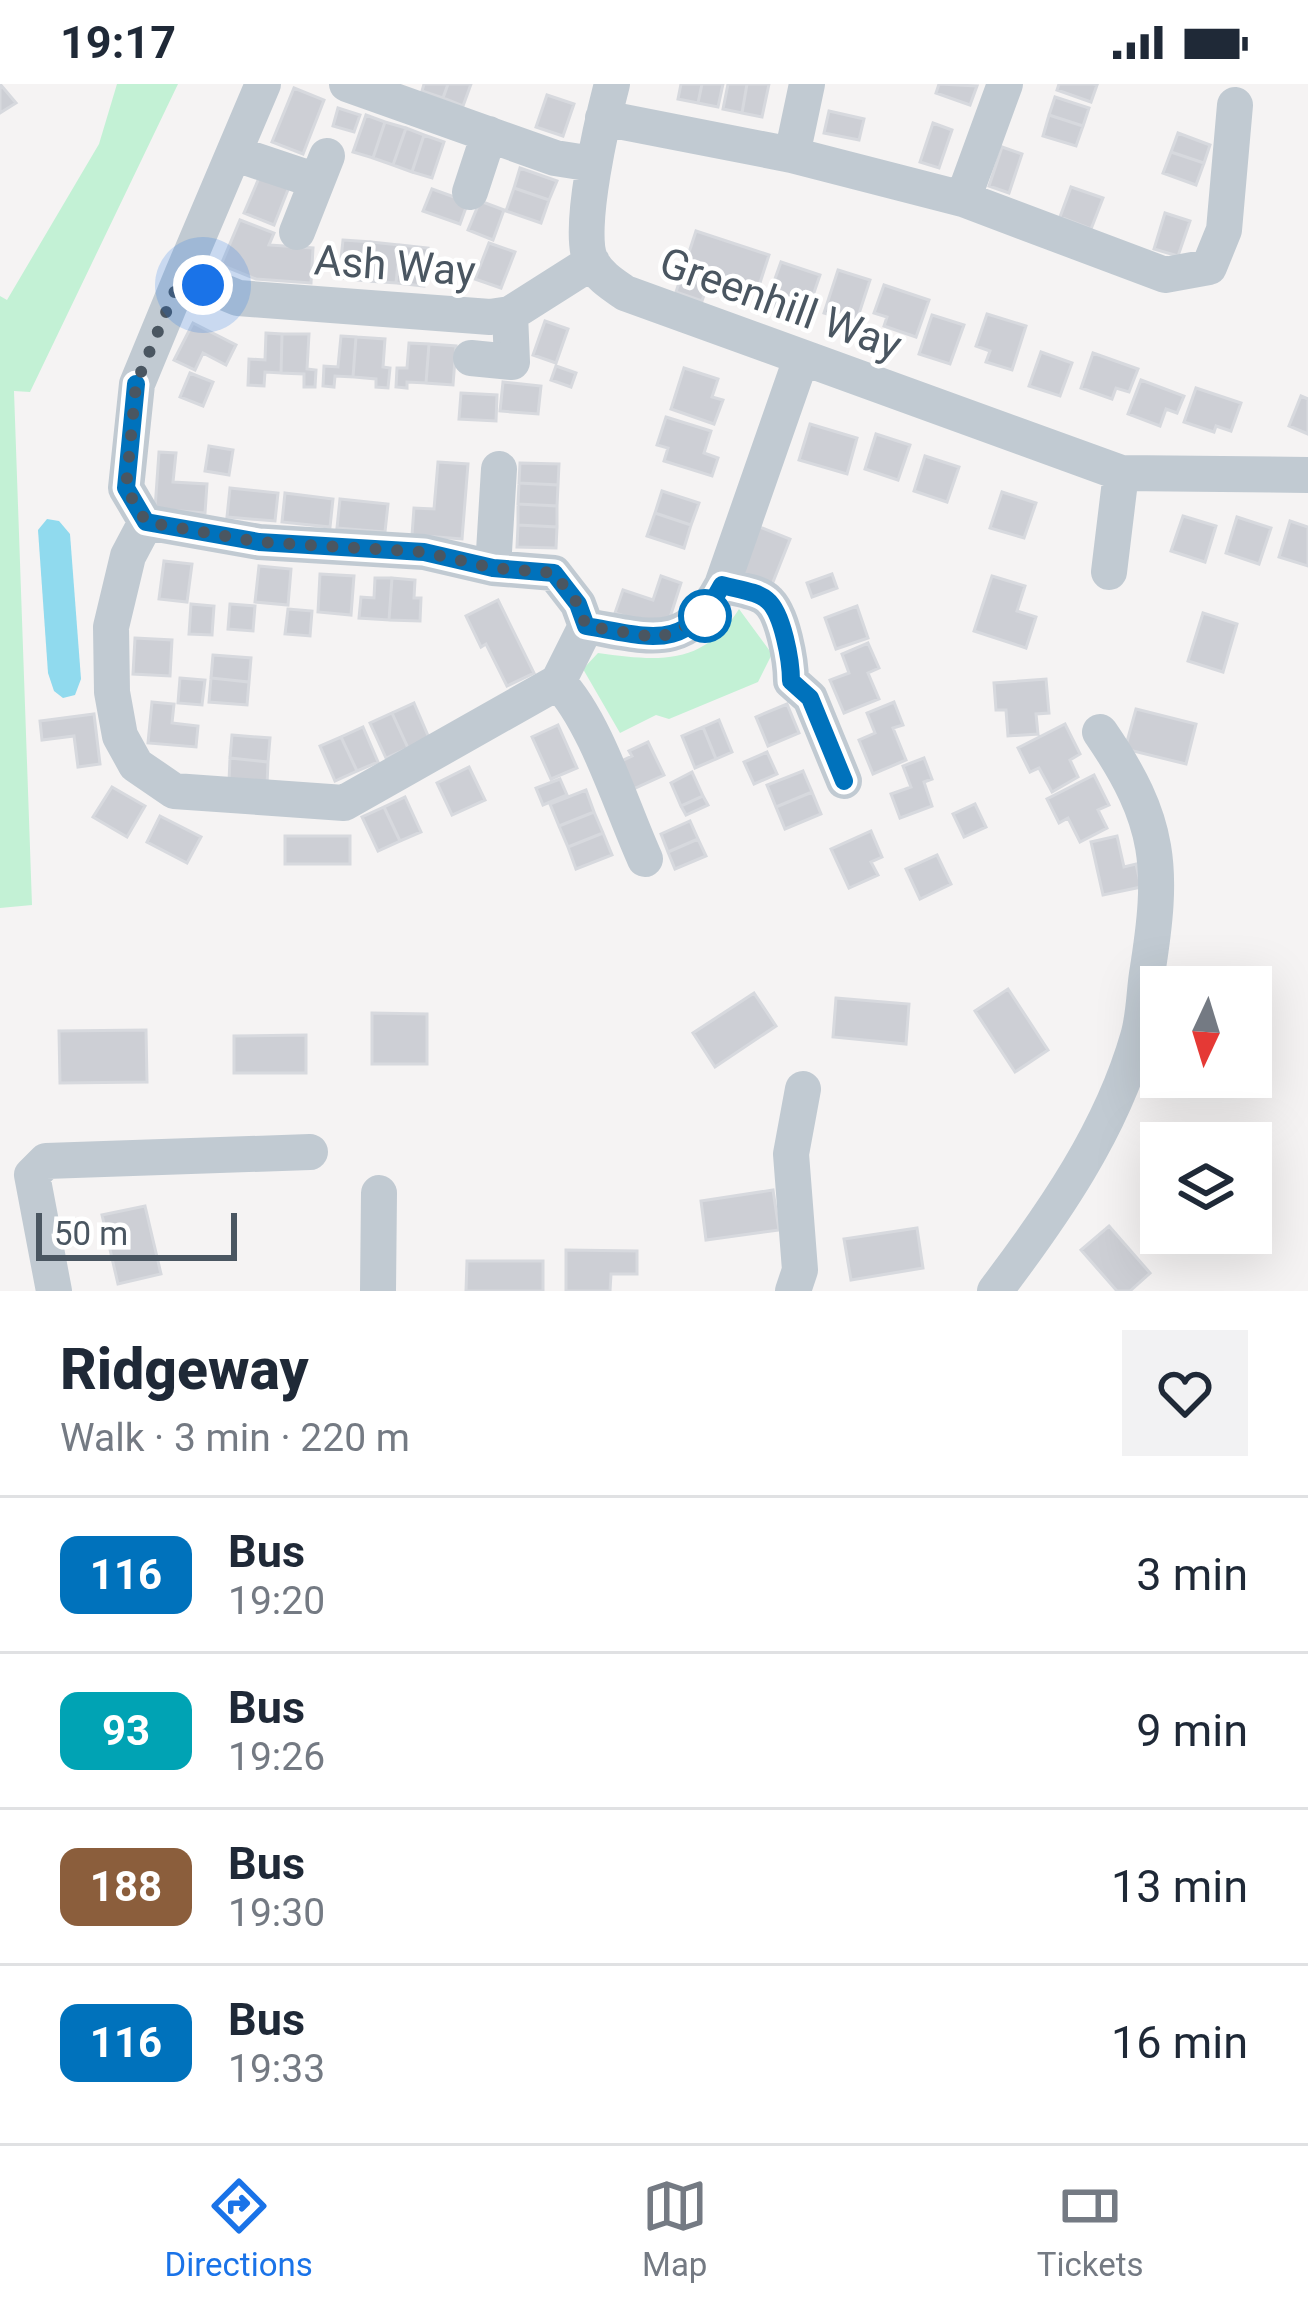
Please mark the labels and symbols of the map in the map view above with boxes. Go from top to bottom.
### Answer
street label: Ash Way [313,235,477,296]
street label: Greenhill Way [653,237,908,370]
your location [173,255,233,315]
unlabelled marker [680,591,730,641]
north arrow [1140,966,1272,1098]
scale bar [36,1207,237,1260]

